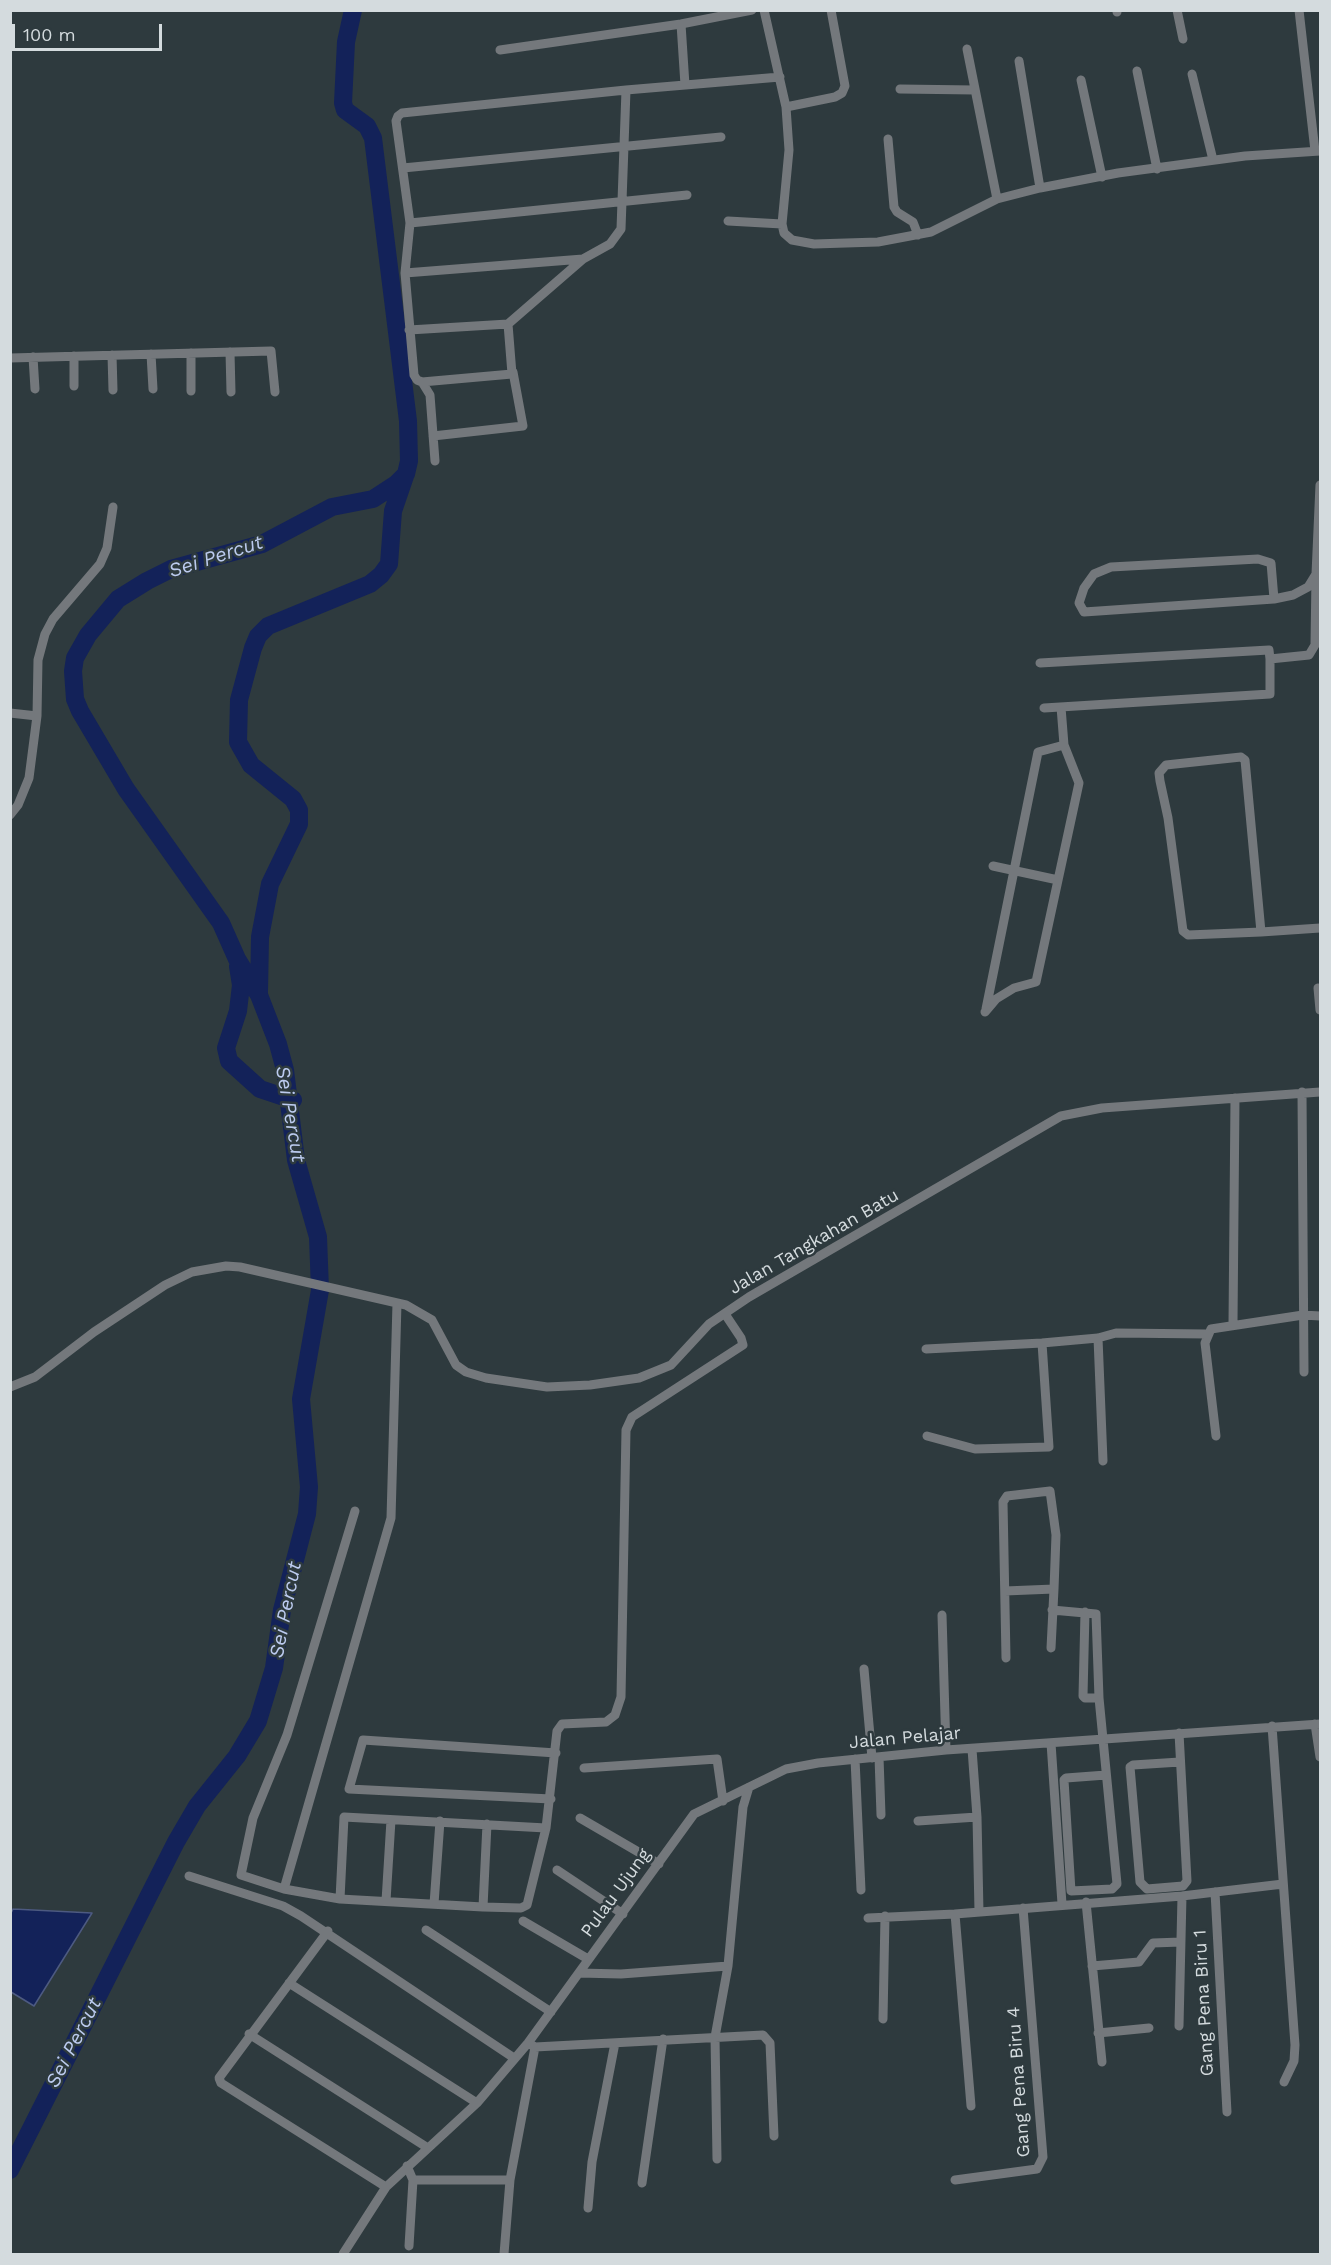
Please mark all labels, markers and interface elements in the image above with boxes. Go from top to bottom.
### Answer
scale bar [15,12,165,50]
text: 100 m [23,24,76,45]
water label: Sei Percut [166,530,266,584]
water label: Sei Percut [270,1064,310,1164]
street label: Jalan Tangkahan Batu [725,1185,903,1299]
water label: Sei Percut [265,1560,307,1660]
street label: Jalan Pelajar [848,1722,962,1754]
street label: Pulau Ujung [577,1844,655,1942]
street label: Gang Pena Biru 1 [1189,1929,1219,2077]
water label: Sei Percut [41,1994,107,2092]
street label: Gang Pena Biru 4 [1003,2006,1035,2158]

